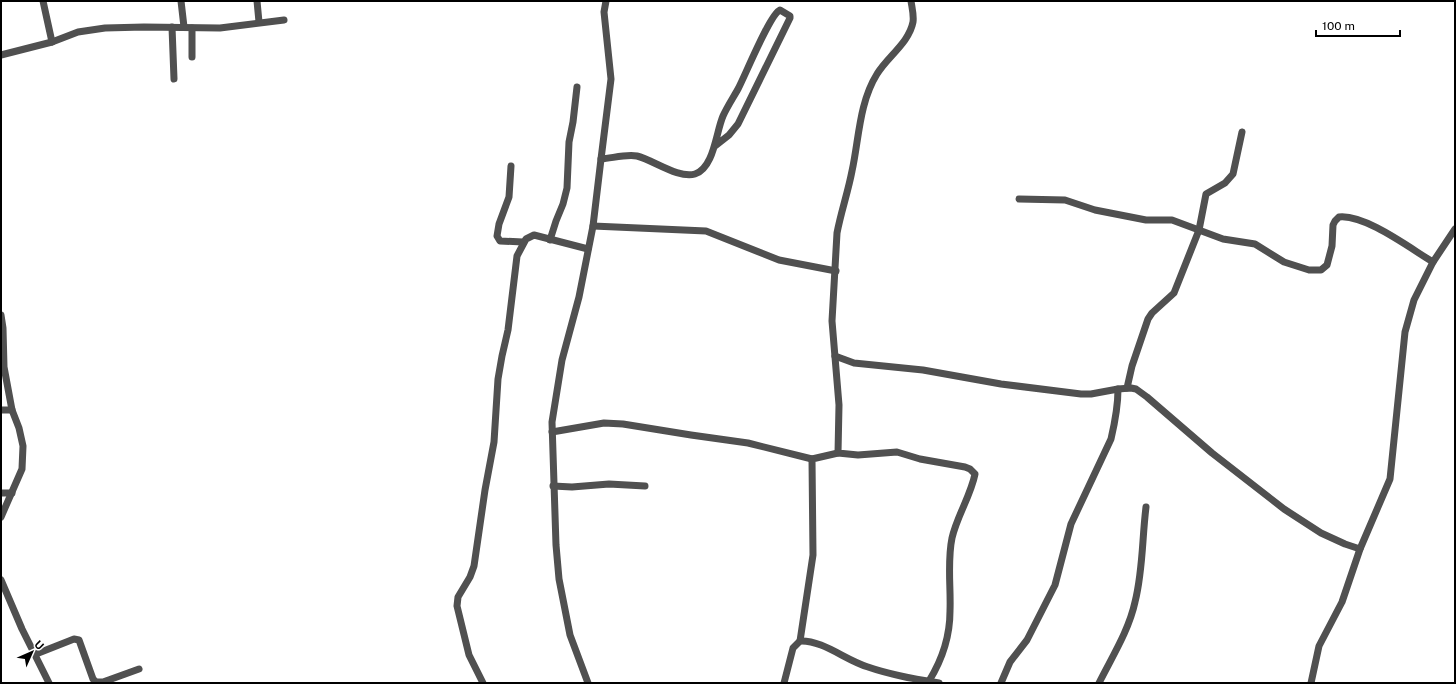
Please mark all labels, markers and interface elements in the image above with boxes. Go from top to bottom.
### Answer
scale bar [1316,12,1400,38]
text: 100 m [1322,19,1355,33]
north arrow [12,632,52,672]
text: U [32,638,46,652]

